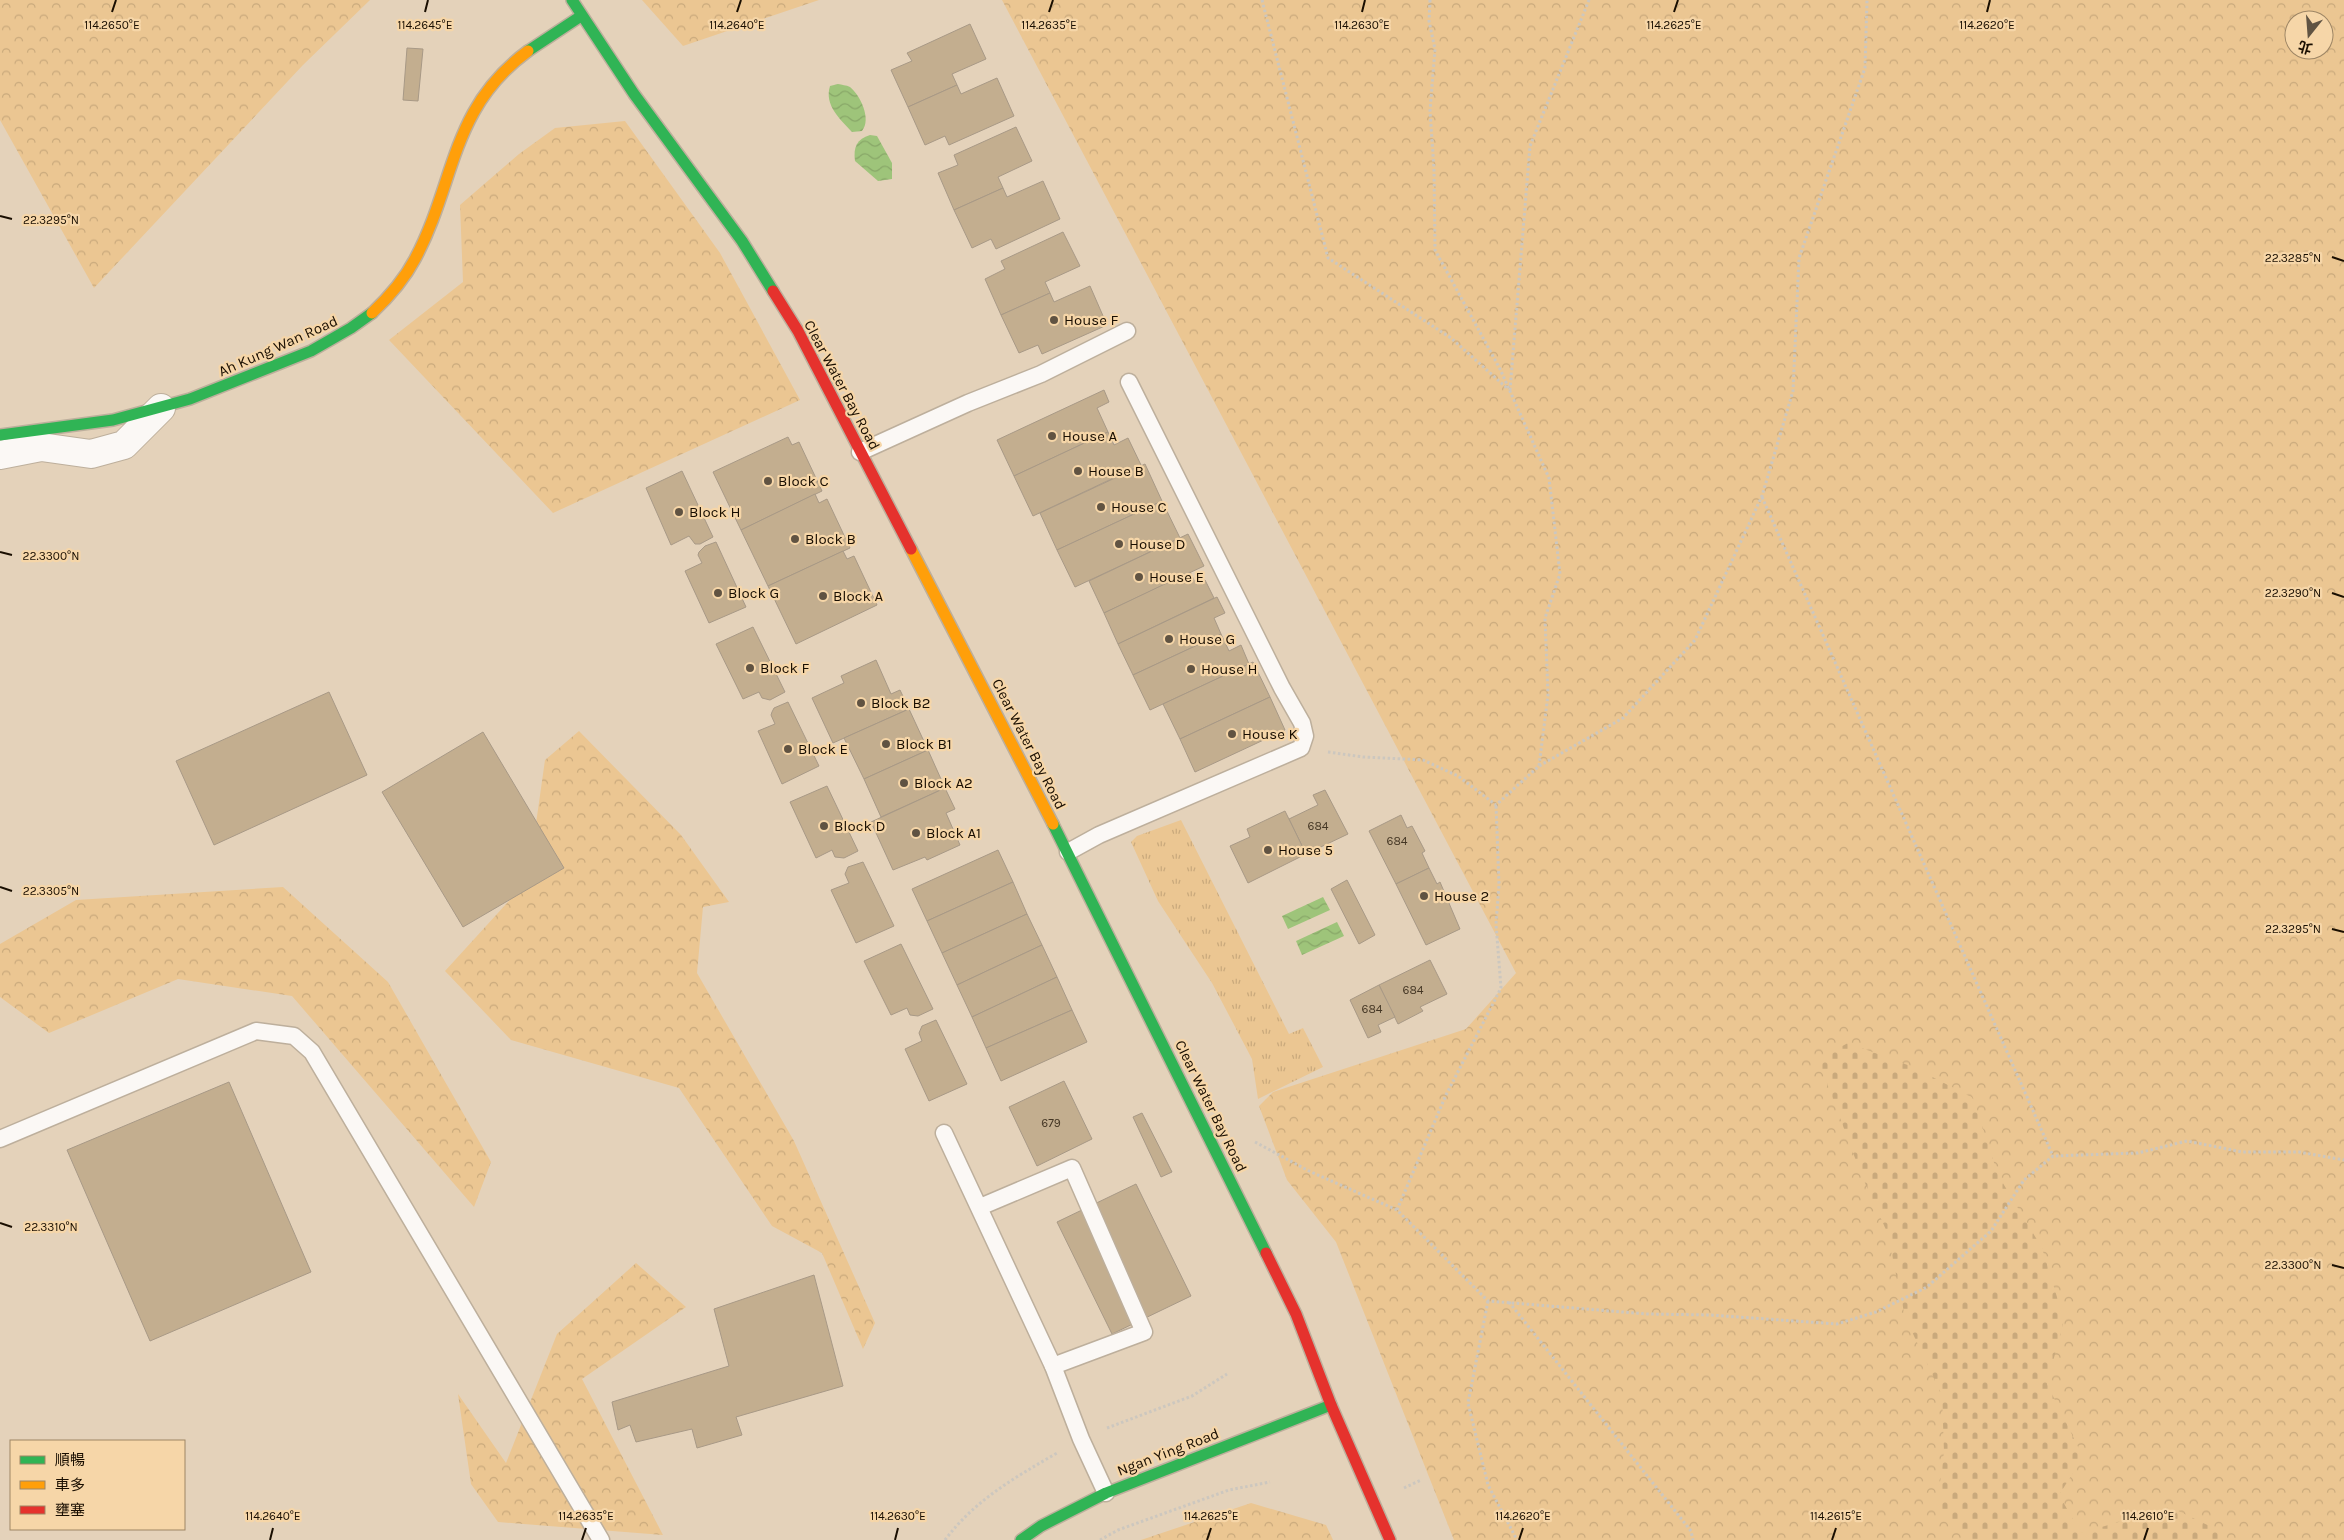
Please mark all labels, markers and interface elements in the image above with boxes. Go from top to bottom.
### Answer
north arrow [2284,10,2334,60]
text: 114.2650°E [84,18,140,32]
text: 114.2645°E [398,18,452,32]
text: 114.2640°E [709,18,765,32]
text: 114.2635°E [1021,18,1077,32]
text: 114.2630°E [1334,18,1390,32]
text: 114.2625°E [1646,18,1702,32]
text: 114.2620°E [1959,18,2015,32]
text: 北 [2296,37,2315,57]
text: 22.3295°N [23,213,79,227]
text: 22.3285°N [2265,251,2321,265]
place label: House F [1064,311,1118,329]
street label: Ah Kung Wan Road [215,312,341,380]
marker: House F [1048,314,1060,326]
street label: Clear Water Bay Road [800,317,884,453]
place label: House A [1062,427,1117,445]
marker: House A [1046,430,1058,442]
place label: House B [1088,462,1144,480]
marker: House B [1072,465,1084,477]
place label: Block C [778,472,829,490]
marker: Block C [762,475,774,487]
place label: House C [1111,498,1167,516]
marker: House C [1095,501,1107,513]
place label: Block H [689,503,741,521]
marker: Block H [673,506,685,518]
place label: Block B [805,530,856,548]
marker: Block B [789,533,801,545]
place label: House D [1129,535,1185,553]
marker: House D [1113,538,1125,550]
text: 22.3300°N [23,549,79,563]
place label: House E [1149,568,1204,586]
marker: House E [1133,571,1145,583]
place label: Block G [728,584,779,602]
text: 22.3290°N [2265,586,2321,600]
marker: Block G [712,587,724,599]
place label: Block A [833,587,883,605]
marker: Block A [817,590,829,602]
place label: House G [1179,630,1235,648]
marker: House G [1163,633,1175,645]
place label: Block F [760,659,809,677]
place label: House H [1201,660,1257,678]
marker: Block F [744,662,756,674]
marker: House H [1185,663,1197,675]
street label: Clear Water Bay Road [988,676,1070,812]
place label: Block B2 [871,694,931,712]
marker: Block B2 [855,697,867,709]
place label: House K [1242,725,1298,743]
marker: House K [1226,728,1238,740]
place label: Block B1 [896,735,952,753]
marker: Block B1 [880,738,892,750]
place label: Block E [798,740,848,758]
marker: Block E [782,743,794,755]
place label: Block A2 [914,774,973,792]
marker: Block A2 [898,777,910,789]
place label: Block D [834,817,885,835]
house number: 684 [1308,819,1329,833]
marker: Block D [818,820,830,832]
place label: Block A1 [926,824,981,842]
marker: Block A1 [910,827,922,839]
house number: 684 [1387,834,1408,848]
place label: House 5 [1278,841,1333,859]
marker: House 5 [1262,844,1274,856]
text: 22.3305°N [23,884,79,898]
place label: House 2 [1434,887,1489,905]
marker: House 2 [1418,890,1430,902]
text: 22.3295°N [2265,922,2321,936]
house number: 684 [1403,983,1424,997]
house number: 684 [1362,1002,1383,1016]
street label: Clear Water Bay Road [1171,1037,1251,1175]
house number: 679 [1041,1116,1061,1130]
text: 22.3310°N [24,1220,78,1234]
text: 22.3300°N [2265,1258,2321,1272]
street label: Ngan Ying Road [1114,1424,1222,1480]
legend [10,1440,185,1530]
text: 順暢 [55,1451,85,1469]
text: 車多 [55,1476,85,1494]
text: 壅塞 [55,1501,85,1519]
text: 114.2640°E [245,1509,301,1523]
text: 114.2635°E [558,1509,614,1523]
text: 114.2630°E [870,1509,926,1523]
text: 114.2625°E [1183,1509,1239,1523]
text: 114.2620°E [1495,1509,1551,1523]
text: 114.2615°E [1810,1509,1862,1523]
text: 114.2610°E [2122,1509,2174,1523]

